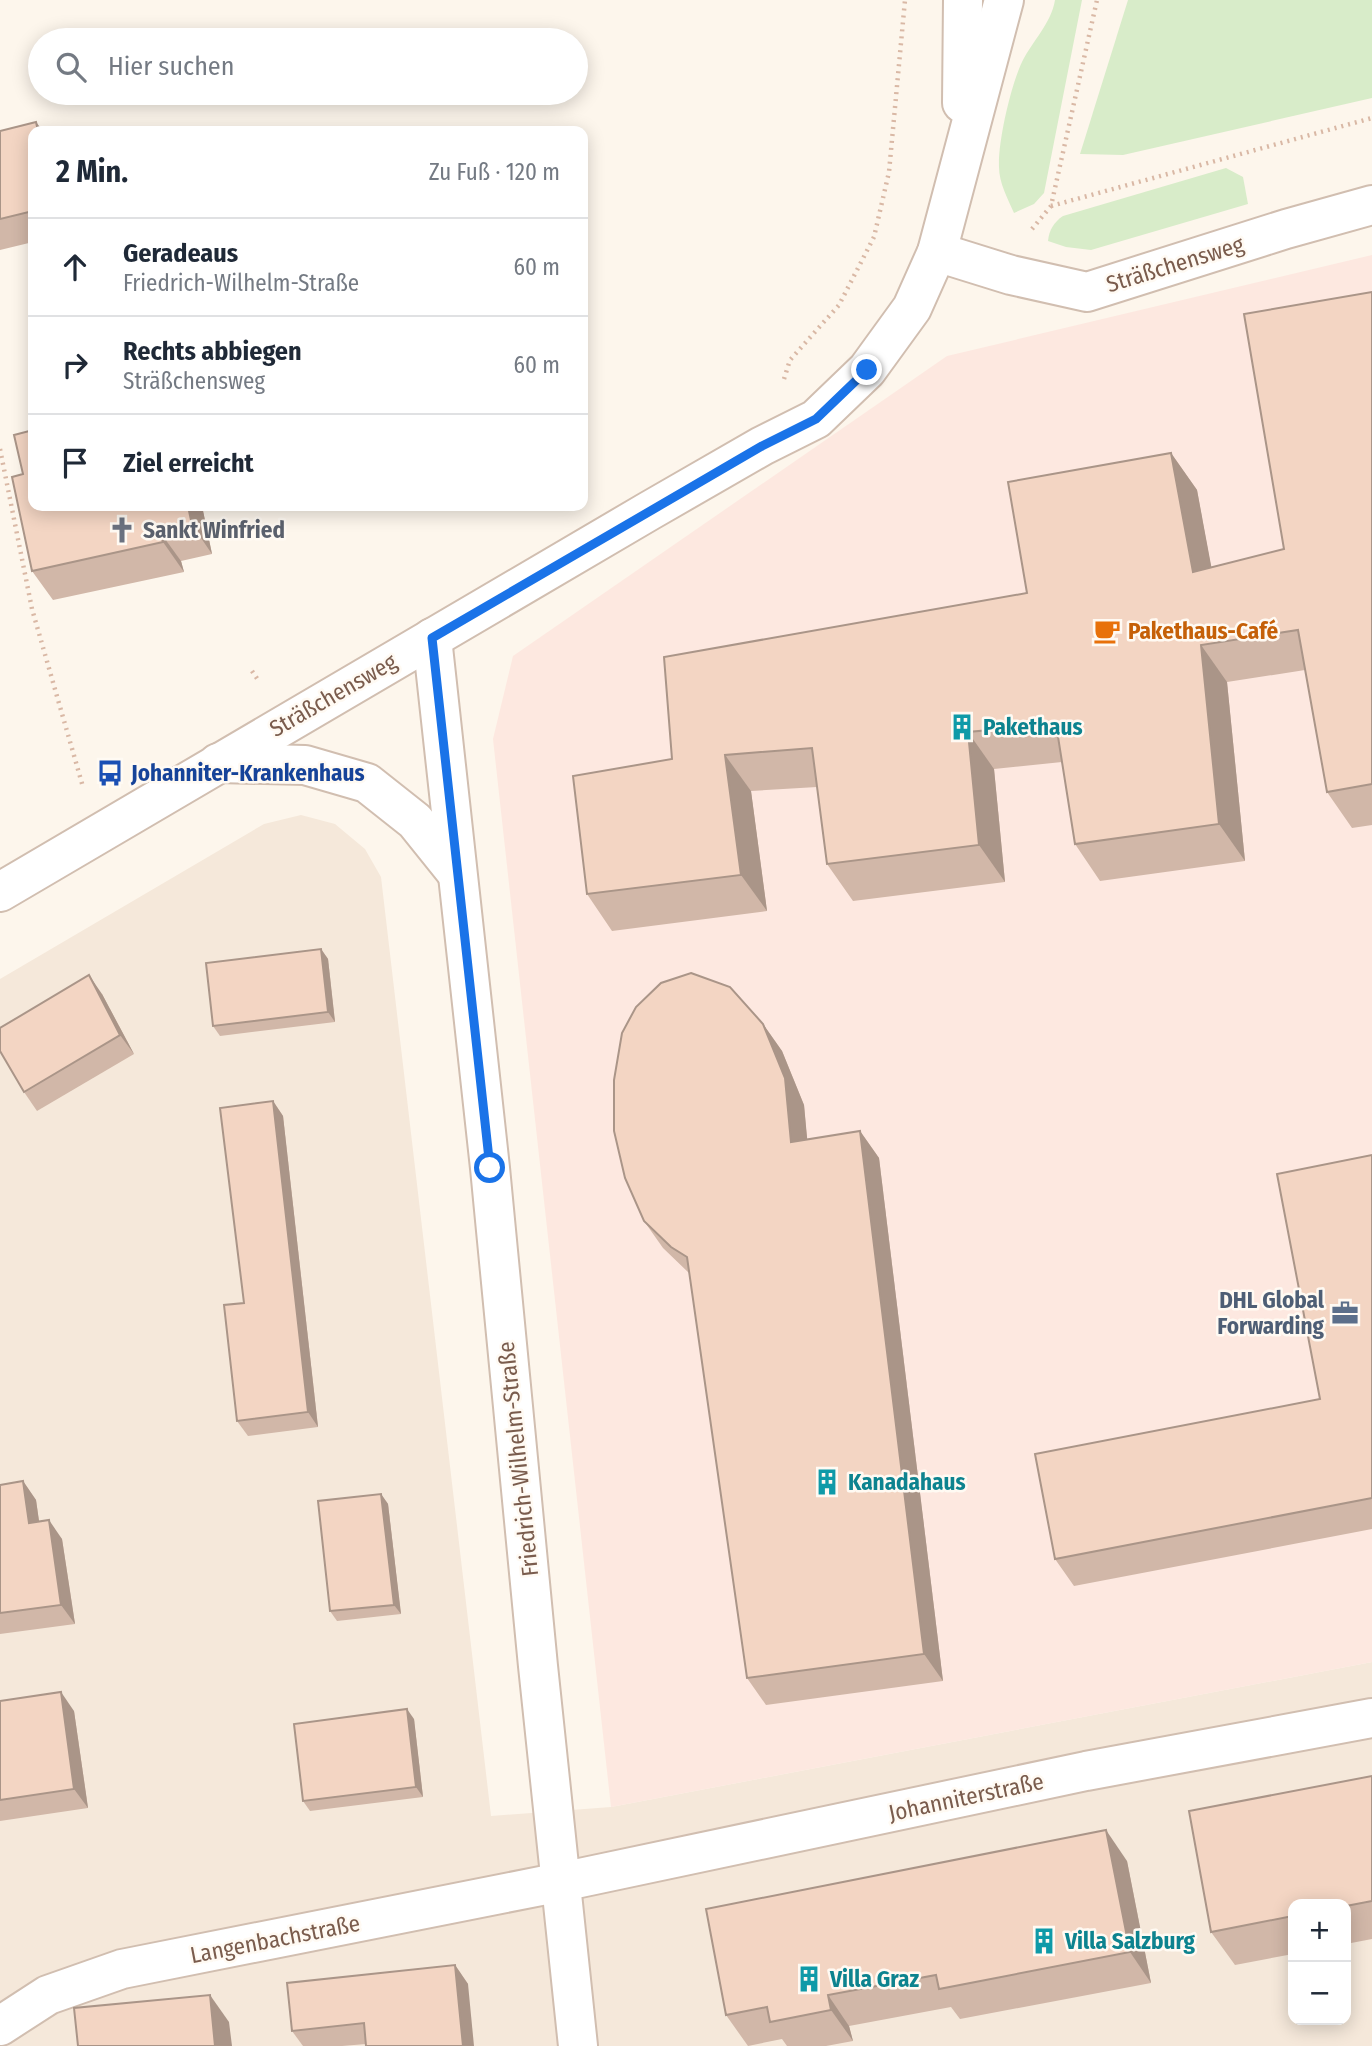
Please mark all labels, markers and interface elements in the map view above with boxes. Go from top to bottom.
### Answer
search box [28,28,588,105]
icon: search [52,48,90,86]
text: Hier suchen [108,51,234,82]
text: 2 Min. [56,154,128,190]
text: Zu Fuß · 120 m [429,158,560,186]
street label: Sträßchensweg [1103,230,1247,298]
text: Geradeaus [123,238,238,269]
icon: ahead [56,248,94,286]
text: 60 m [514,253,560,281]
text: Friedrich-Wilhelm-Straße [123,269,359,297]
text: Rechts abbiegen [123,336,302,367]
icon: right [56,346,94,384]
text: 60 m [514,351,560,379]
route end [851,354,882,385]
text: Sträßchensweg [123,367,265,395]
icon: arrive [56,444,94,482]
text: Ziel erreicht [123,448,254,479]
church icon: Sankt Winfried [107,515,137,545]
place label: Sankt Winfried [143,516,285,544]
cafe icon: Pakethaus-Café [1092,616,1122,646]
place label: Pakethaus-Café [1128,617,1279,645]
street label: Sträßchensweg [264,647,402,743]
building icon: Pakethaus [947,712,977,742]
place label: Pakethaus [983,713,1083,741]
bus stop icon: Johanniter-Krankenhaus [95,758,125,788]
place label: Johanniter-Krankenhaus [130,759,364,787]
route start [474,1152,505,1183]
place label: DHL Global Forwarding [1217,1286,1325,1340]
office icon: DHL Global Forwarding [1330,1298,1360,1328]
street label: Friedrich-Wilhelm-Straße [492,1340,544,1578]
building icon: Kanadahaus [812,1467,842,1497]
place label: Kanadahaus [848,1468,966,1496]
street label: Johanniterstraße [886,1767,1046,1827]
map controls [1288,1899,1351,2025]
button: + [1288,1899,1351,1962]
street label: Langenbachstraße [188,1909,362,1969]
building icon: Villa Salzburg [1029,1926,1059,1956]
place label: Villa Salzburg [1064,1927,1196,1955]
button: − [1288,1962,1351,2025]
building icon: Villa Graz [794,1964,824,1994]
place label: Villa Graz [829,1965,919,1993]

